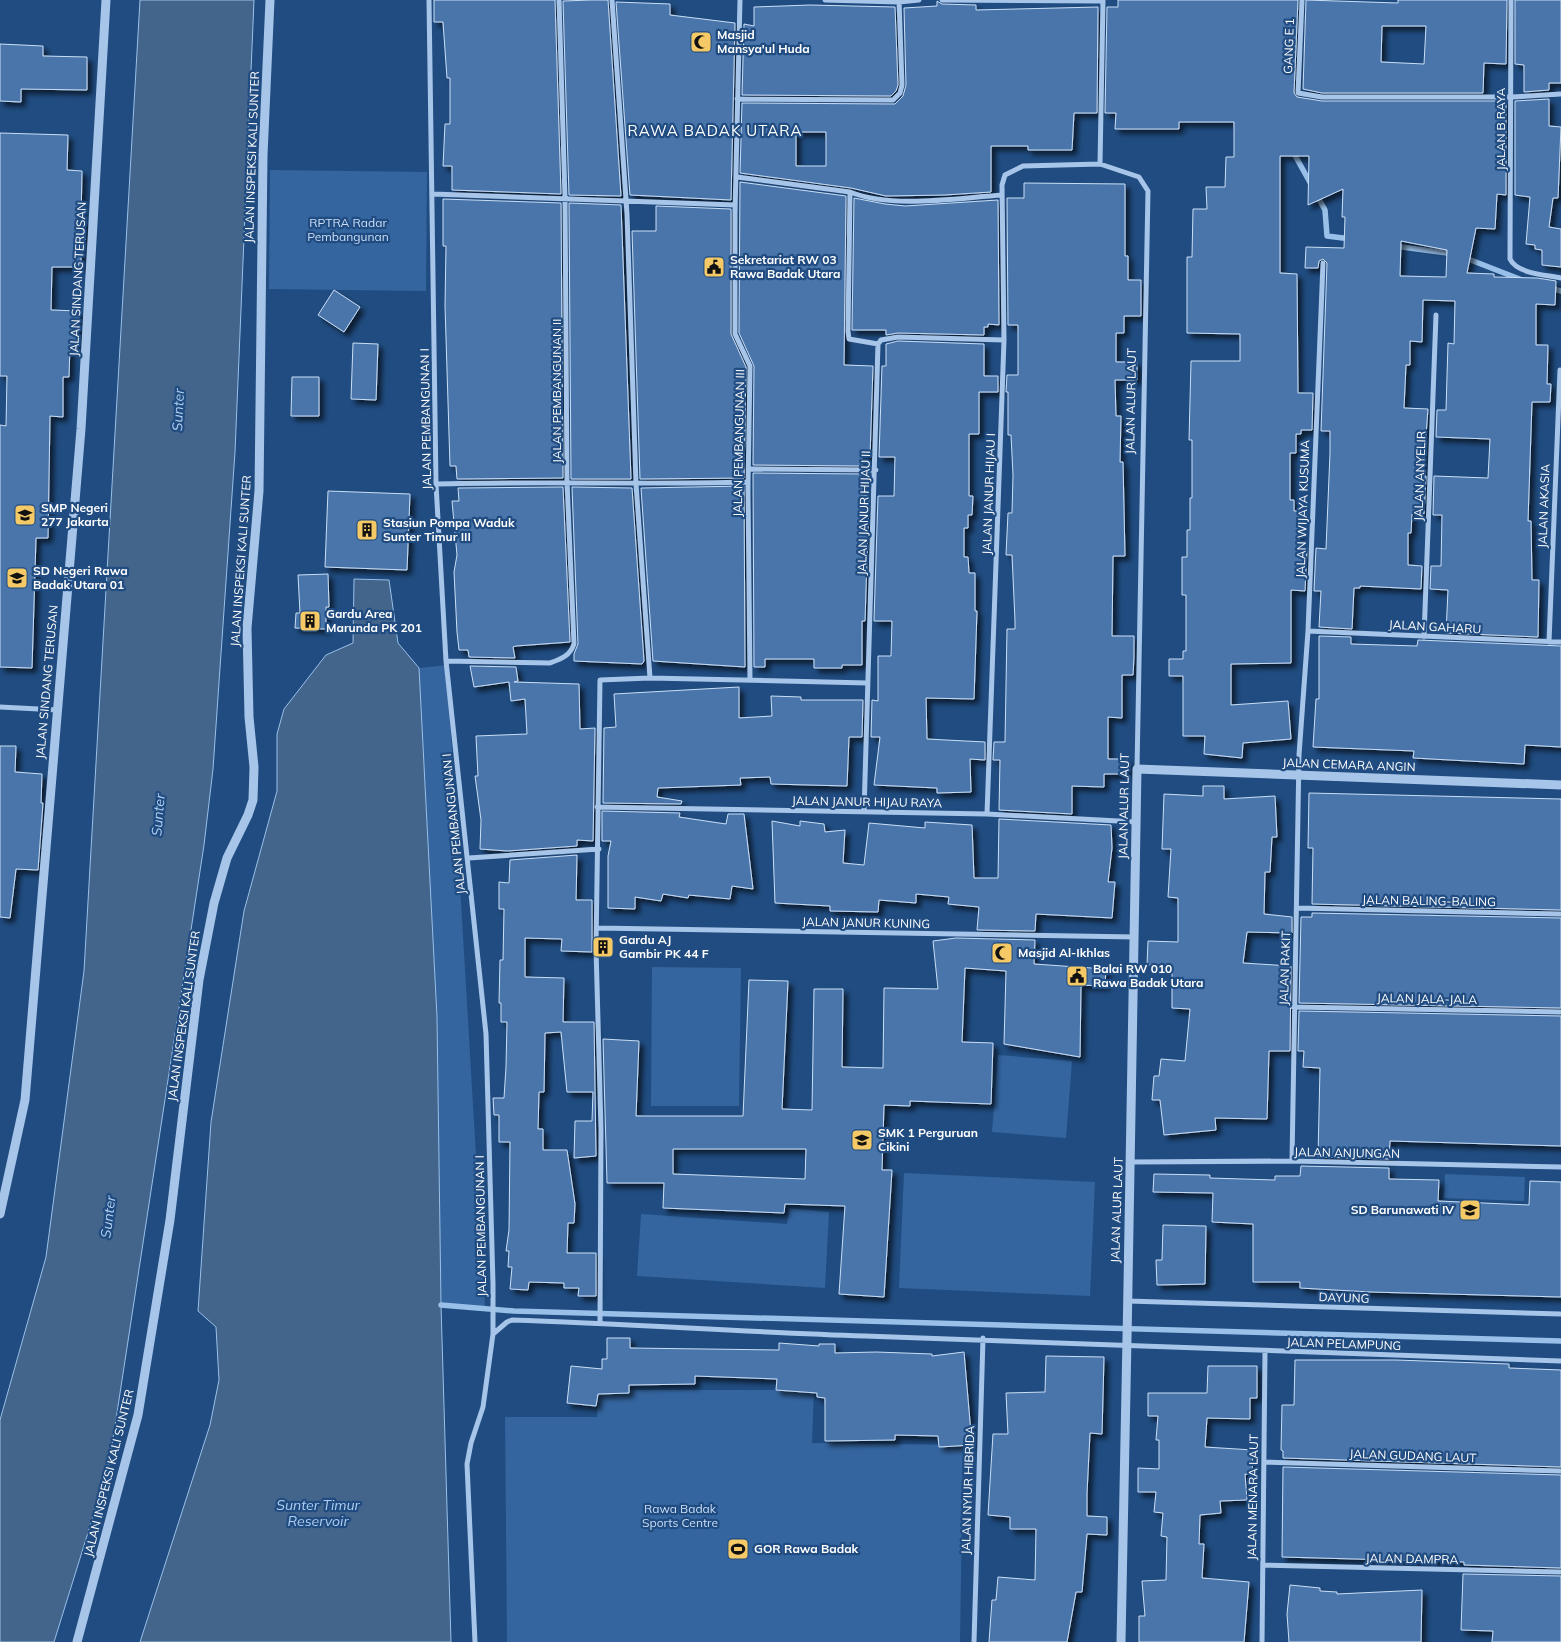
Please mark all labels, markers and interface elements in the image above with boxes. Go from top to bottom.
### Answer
street label: GANG E 1 [1280,18,1297,74]
place label: Masjid Mansya'ul Huda [717,27,810,56]
mosque icon: Masjid Mansya'ul Huda [689,30,713,54]
street label: JALAN INSPEKSI KALI SUNTER [241,71,262,243]
street label: JALAN B RAYA [1493,87,1508,170]
district label: RAWA BADAK UTARA [628,121,802,140]
street label: JALAN SINDANG TERUSAN [66,201,89,357]
park label: RPTRA Radar Pembangunan [307,215,389,244]
place label: Sekretariat RW 03 Rawa Badak Utara [730,252,840,281]
public building icon: Sekretariat RW 03 Rawa Badak Utara [702,255,726,279]
street label: JALAN PEMBANGUNAN II [549,319,564,463]
street label: JALAN ALUR LAUT [1122,347,1139,454]
street label: JALAN PEMBANGUNAN I [417,348,434,490]
street label: JALAN PEMBANGUNAN III [730,369,747,517]
water label: Sunter [168,387,188,432]
street label: JALAN ANYELIR [1410,431,1429,521]
street label: JALAN JANUR HIJAU I [979,433,998,555]
street label: JALAN WIJAYA KUSUMA [1293,439,1312,578]
street label: JALAN JANUR HIJAU II [854,450,873,576]
street label: JALAN AKASIA [1535,463,1552,548]
street label: JALAN INSPEKSI KALI SUNTER [227,475,254,647]
place label: SMP Negeri 277 Jakarta [41,500,109,529]
school or university icon: SMP Negeri 277 Jakarta [13,503,37,527]
place label: Stasiun Pompa Waduk Sunter Timur III [383,515,515,544]
building icon: Stasiun Pompa Waduk Sunter Timur III [355,518,379,542]
place label: SD Negeri Rawa Badak Utara 01 [33,563,128,592]
school or university icon: SD Negeri Rawa Badak Utara 01 [5,566,29,590]
street label: JALAN SINDANG TERUSAN [32,604,61,760]
place label: Gardu Area Marunda PK 201 [326,606,422,635]
building icon: Gardu Area Marunda PK 201 [298,609,322,633]
street label: JALAN GAHARU [1388,617,1482,636]
street label: JALAN ALUR LAUT [1115,752,1132,859]
street label: JALAN PEMBANGUNAN I [439,753,468,895]
street label: JALAN CEMARA ANGIN [1282,755,1416,774]
water label: Sunter [147,792,169,837]
street label: JALAN JANUR HIJAU RAYA [792,793,942,810]
street label: JALAN BALING-BALING [1362,892,1496,909]
street label: JALAN JANUR KUNING [802,914,930,931]
street label: JALAN INSPEKSI KALI SUNTER [164,930,203,1102]
street label: JALAN RAKIT [1276,930,1293,1006]
place label: Gardu AJ Gambir PK 44 F [619,932,709,961]
building icon: Gardu AJ Gambir PK 44 F [591,935,615,959]
mosque icon: Masjid Al-Ikhlas [990,941,1014,965]
place label: Masjid Al-Ikhlas [1018,945,1110,960]
place label: Balai RW 010 Rawa Badak Utara [1093,961,1203,990]
public building icon: Balai RW 010 Rawa Badak Utara [1065,964,1089,988]
street label: JALAN JALA-JALA [1377,990,1477,1007]
place label: SMK 1 Perguruan Cikini [878,1125,978,1154]
school or university icon: SMK 1 Perguruan Cikini [850,1128,874,1152]
street label: JALAN ANJUNGAN [1294,1144,1400,1161]
street label: JALAN PEMBANGUNAN I [472,1155,489,1297]
street label: JALAN ALUR LAUT [1107,1156,1126,1263]
water label: Sunter [96,1194,120,1239]
school or university icon: SD Barunawati IV [1458,1198,1482,1222]
place label: SD Barunawati IV [1351,1202,1454,1217]
street label: DAYUNG [1318,1289,1370,1306]
street label: JALAN PELAMPUNG [1287,1334,1402,1353]
street label: JALAN INSPEKSI KALI SUNTER [80,1388,137,1558]
street label: JALAN NYIUR HIBRIDA [958,1425,977,1555]
street label: JALAN MENARA LAUT [1244,1433,1261,1560]
street label: JALAN GUDANG LAUT [1349,1446,1478,1465]
water label: Sunter Timur Reservoir [276,1496,361,1530]
park label: Rawa Badak Sports Centre [642,1501,718,1530]
sports icon: GOR Rawa Badak [726,1537,750,1561]
place label: GOR Rawa Badak [754,1541,859,1556]
street label: JALAN DAMPRA [1366,1550,1459,1567]

